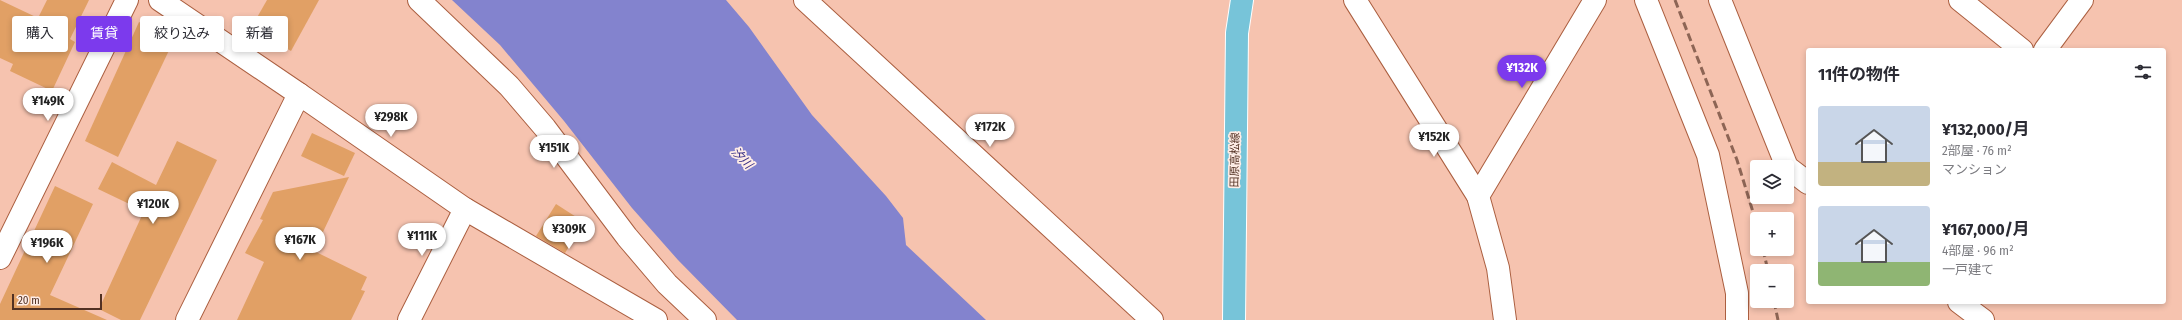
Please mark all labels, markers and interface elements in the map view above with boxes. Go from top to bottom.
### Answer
chip: 購入 [12,16,68,52]
chip: 賃貸 [76,16,132,52]
chip: 絞り込み [140,16,224,52]
chip: 新着 [232,16,288,52]
pin: ¥132K [1494,55,1550,89]
text: ¥132K [1506,60,1538,75]
icon: filters [2132,61,2154,83]
text: 11件の物件 [1818,64,1900,85]
pin: ¥149K [20,88,76,122]
text: ¥149K [32,93,64,108]
pin: ¥298K [363,104,419,138]
text: ¥298K [374,109,408,124]
pin: ¥172K [962,114,1018,148]
text: ¥172K [975,119,1005,134]
text: ¥132,000/月 [1942,119,2030,140]
icon: home [1850,122,1898,170]
pin: ¥152K [1406,124,1462,158]
text: ¥152K [1418,129,1450,144]
street label: 田原高松線 [1228,132,1242,188]
pin: ¥151K [526,135,582,169]
text: ¥151K [539,140,569,155]
text: 2部屋 · 76 m² [1942,143,2012,158]
water label: 汐川 [729,144,757,173]
map controls [1750,160,1794,308]
button: layers [1750,160,1794,204]
text: マンション [1942,162,2007,177]
pin: ¥120K [125,191,181,225]
text: ¥120K [137,196,169,211]
button: + [1750,212,1794,256]
pin: ¥309K [541,216,597,250]
text: ¥167,000/月 [1942,219,2030,240]
text: ¥309K [552,221,586,236]
icon: home [1850,222,1898,270]
pin: ¥111K [394,223,450,257]
pin: ¥167K [272,227,328,261]
text: ¥111K [407,228,437,243]
pin: ¥196K [19,230,75,264]
text: ¥167K [284,232,316,247]
text: ¥196K [31,235,63,250]
text: 4部屋 · 96 m² [1942,243,2014,258]
text: 一戸建て [1942,262,1994,277]
button: − [1750,264,1794,308]
scale bar [12,292,102,311]
text: 20 m [18,294,40,307]

